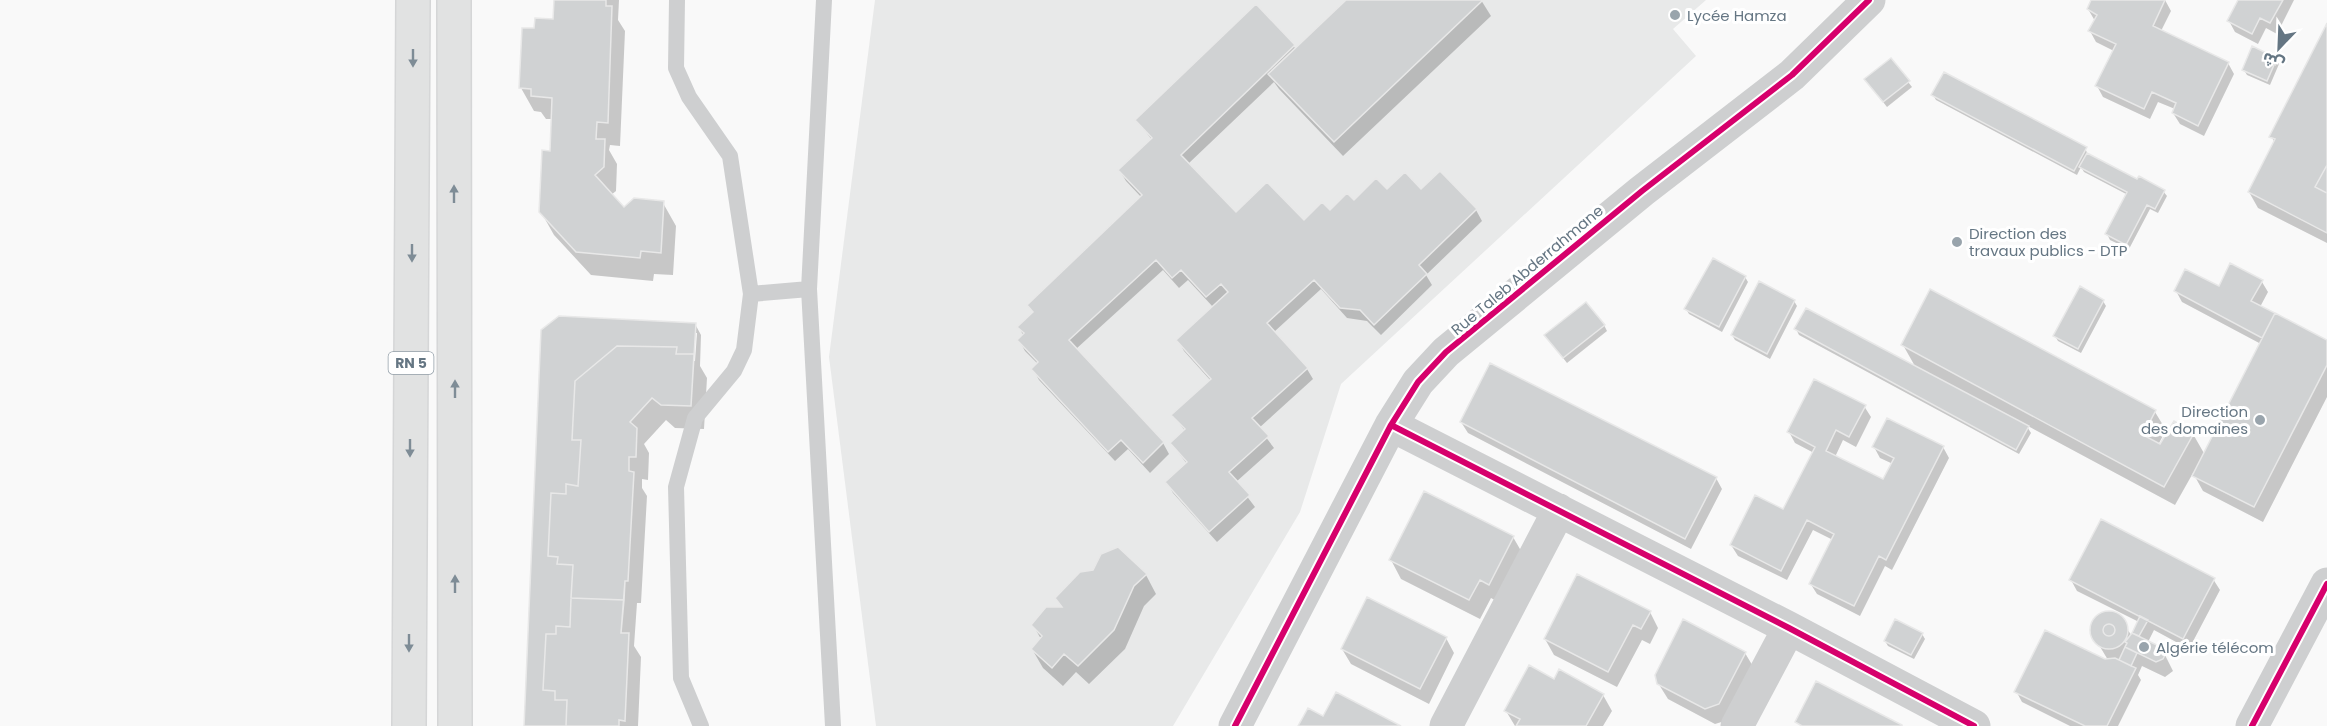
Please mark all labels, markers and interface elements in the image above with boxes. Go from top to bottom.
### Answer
place label: Lycée Hamza [1687,5,1787,26]
marker: Lycée Hamza [1668,8,1682,22]
north arrow [2249,18,2309,78]
text: ش [2259,46,2288,76]
one-way arrow [408,49,418,68]
one-way arrow [449,184,459,203]
street label: Rue Taleb Abderrahmane [1447,200,1607,340]
place label: Direction des travaux publics - DTP [1969,223,2128,261]
marker: Direction des travaux publics - DTP [1950,235,1964,249]
one-way arrow [407,244,417,263]
road number: RN 5 [388,352,434,374]
one-way arrow [450,379,460,398]
place label: Direction des domaines [2141,401,2248,439]
marker: Direction des domaines [2253,413,2267,427]
one-way arrow [405,439,415,458]
one-way arrow [450,574,460,593]
one-way arrow [404,634,414,653]
place label: Algérie télécom [2156,637,2274,658]
marker: Algérie télécom [2137,640,2151,654]

